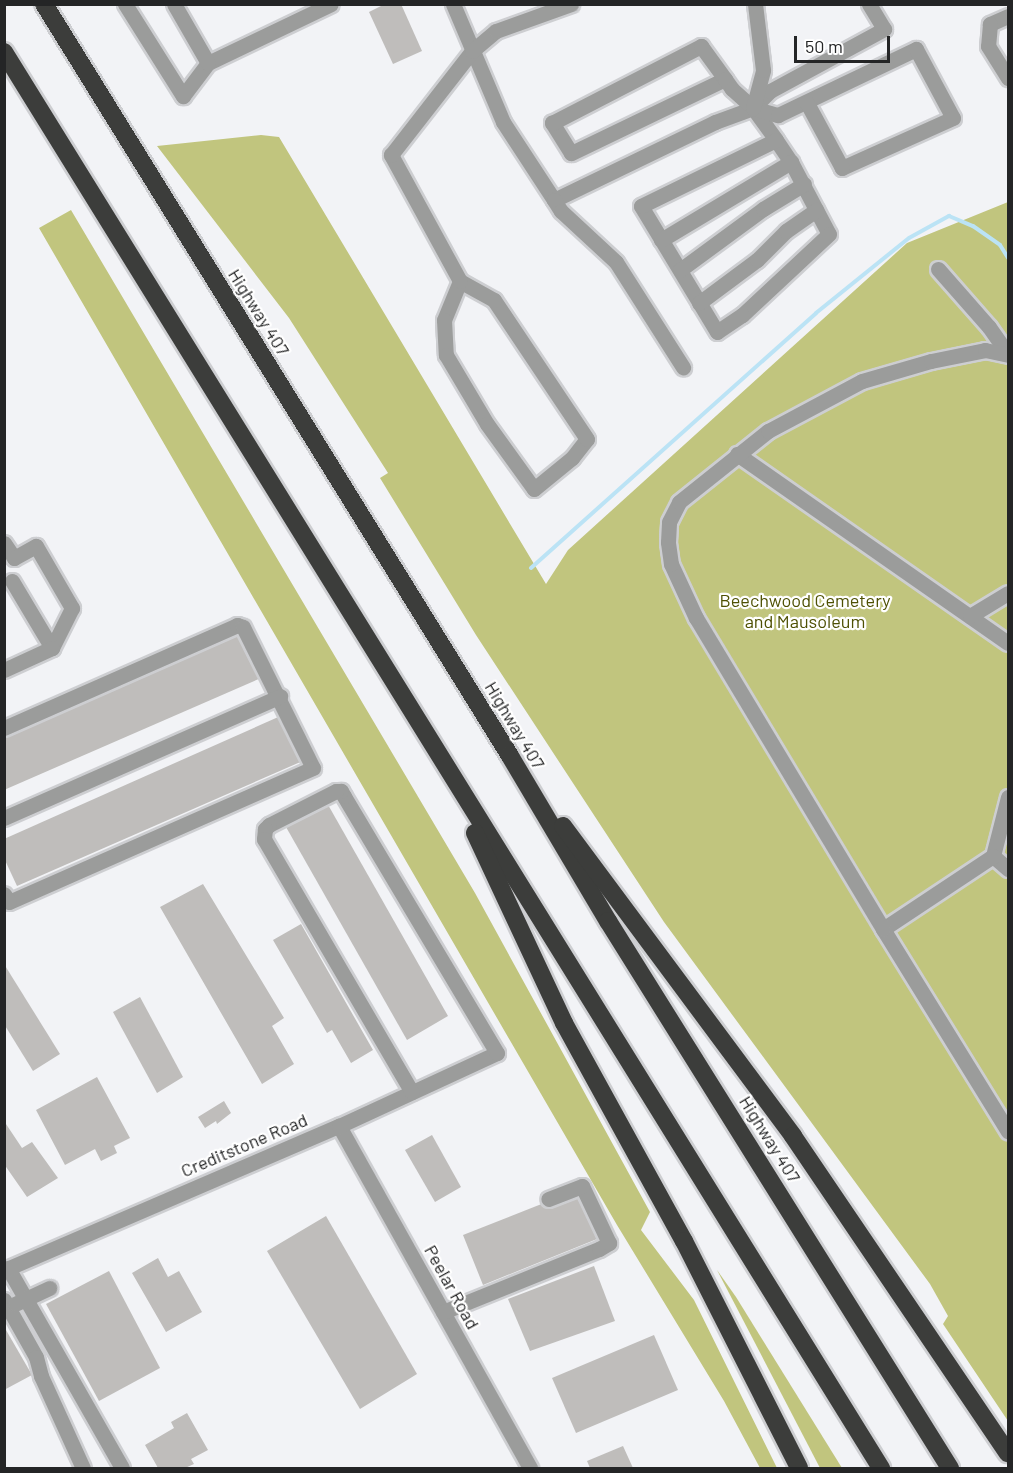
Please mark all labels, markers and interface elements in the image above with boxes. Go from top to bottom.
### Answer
scale bar [797,24,893,62]
text: 50 m [805,35,843,57]
street label: Highway 407 [224,265,294,359]
park label: Beechwood Cemetery and Mausoleum [719,590,891,632]
street label: Highway 407 [481,677,549,773]
street label: Highway 407 [735,1092,805,1186]
street label: Creditstone Road [178,1109,310,1181]
street label: Peelar Road [420,1241,484,1333]

